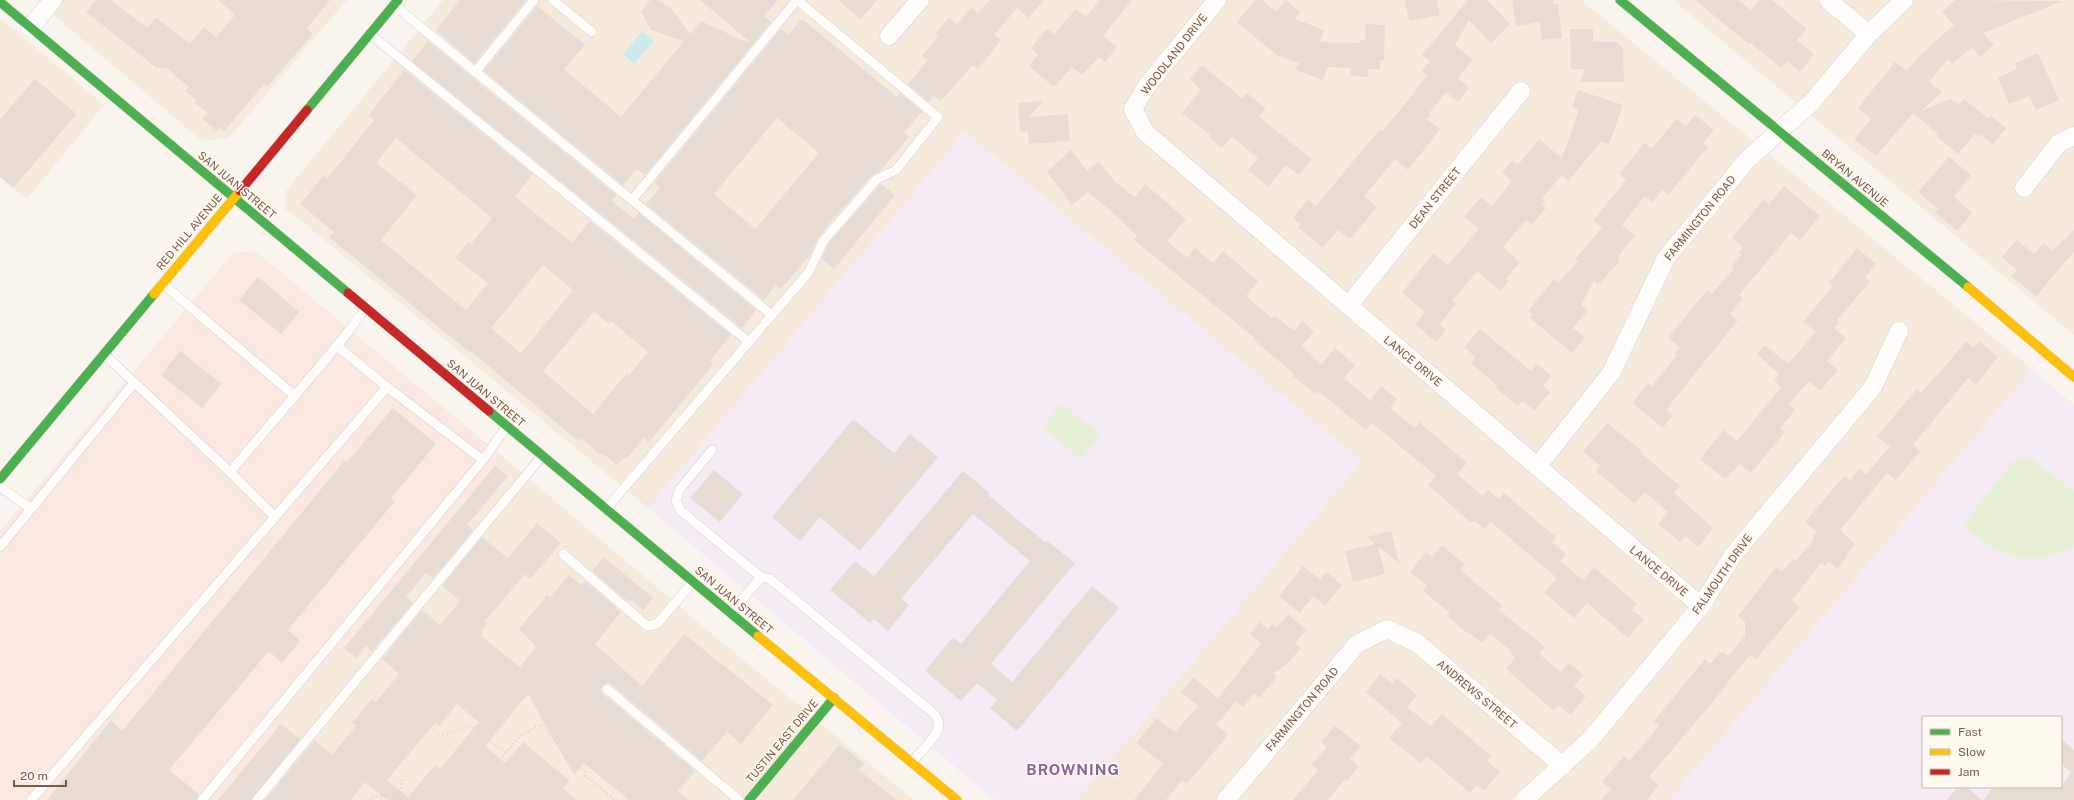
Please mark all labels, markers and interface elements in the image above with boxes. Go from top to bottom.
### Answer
street label: WOODLAND DRIVE [1139,11,1209,97]
street label: BRYAN AVENUE [1819,147,1891,209]
street label: SAN JUAN STREET [196,149,279,221]
street label: DEAN STREET [1407,165,1463,231]
street label: FARMINGTON ROAD [1662,173,1738,263]
street label: RED HILL AVENUE [154,192,224,272]
street label: LANCE DRIVE [1382,333,1445,389]
street label: SAN JUAN STREET [445,357,528,429]
street label: FALMOUTH DRIVE [1690,531,1754,617]
street label: LANCE DRIVE [1628,543,1691,599]
street label: SAN JUAN STREET [693,564,776,636]
street label: ANDREWS STREET [1435,657,1520,731]
street label: FARMINGTON ROAD [1263,664,1341,753]
street label: TUSTIN EAST DRIVE [744,697,821,785]
legend [1922,716,2062,788]
text: Fast [1958,725,1983,739]
text: Slow [1958,745,1986,759]
district label: BROWNING [1026,761,1120,778]
scale bar [14,762,66,788]
text: Jam [1958,765,1980,779]
text: 20 m [20,769,48,783]

